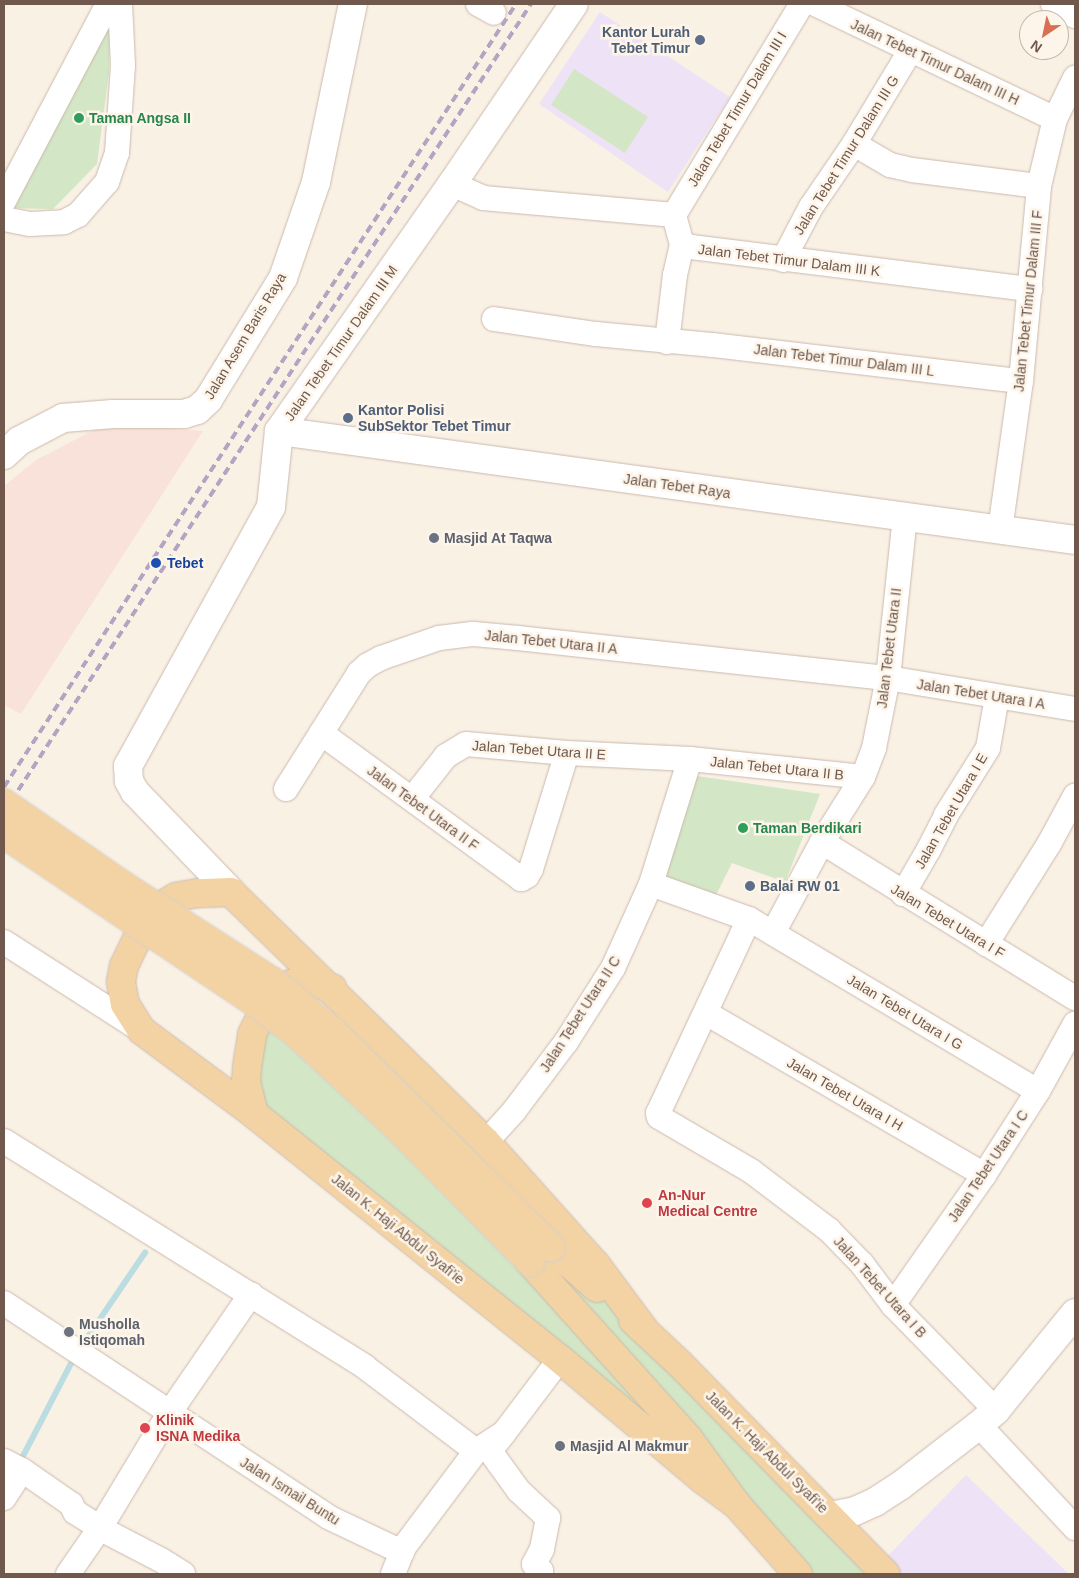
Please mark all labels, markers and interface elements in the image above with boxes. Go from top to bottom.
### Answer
north arrow [1019,10,1069,60]
street label: Jalan Tebet Timur Dalam III H [848,15,1022,109]
place label: Kantor Lurah Tebet Timur [602,24,690,56]
street label: Jalan Tebet Timur Dalam III I [684,28,790,190]
marker: Kantor Lurah Tebet Timur [694,34,706,46]
text: N [1028,37,1045,56]
street label: Jalan Tebet Timur Dalam III G [790,72,902,238]
place label: Taman Angsa II [89,110,191,126]
marker: Taman Angsa II [73,112,85,124]
street label: Jalan Tebet Timur Dalam III F [1010,209,1046,393]
street label: Jalan Tebet Timur Dalam III K [697,240,881,280]
street label: Jalan Tebet Timur Dalam III M [281,262,401,424]
street label: Jalan Asem Baris Raya [200,269,290,403]
street label: Jalan Tebet Timur Dalam III L [752,341,936,379]
place label: Kantor Polisi SubSektor Tebet Timur [358,402,511,434]
marker: Kantor Polisi SubSektor Tebet Timur [342,412,354,424]
street label: Jalan Tebet Raya [622,470,732,502]
place label: Masjid At Taqwa [444,530,553,546]
marker: Masjid At Taqwa [428,532,440,544]
place label: Tebet [167,555,203,571]
marker: Tebet [149,556,163,570]
street label: Jalan Tebet Utara II [873,587,905,709]
street label: Jalan Tebet Utara II A [483,627,619,657]
street label: Jalan Tebet Utara I A [915,675,1047,713]
street label: Jalan Tebet Utara II E [471,737,607,763]
street label: Jalan Tebet Utara I E [911,750,991,872]
street label: Jalan Tebet Utara II B [709,753,845,783]
street label: Jalan Tebet Utara II F [364,762,482,854]
place label: Taman Berdikari [753,820,862,836]
marker: Taman Berdikari [737,822,749,834]
place label: Balai RW 01 [760,878,840,894]
marker: Balai RW 01 [744,880,756,892]
street label: Jalan Tebet Utara I F [888,880,1008,962]
street label: Jalan Tebet Utara II C [536,953,624,1075]
street label: Jalan Tebet Utara I G [844,971,966,1053]
street label: Jalan Tebet Utara I H [784,1054,906,1134]
street label: Jalan Tebet Utara I C [944,1107,1032,1225]
street label: Jalan K. Haji Abdul Syafi'ie [328,1170,468,1288]
place label: An-Nur Medical Centre [658,1187,758,1220]
marker: An-Nur Medical Centre [640,1196,654,1210]
street label: Jalan Tebet Utara I B [830,1233,930,1341]
place label: Musholla Istiqomah [79,1316,145,1348]
marker: Musholla Istiqomah [63,1326,75,1338]
street label: Jalan K. Haji Abdul Syafi'ie [702,1387,832,1517]
place label: Klinik ISNA Medika [156,1412,241,1444]
marker: Klinik ISNA Medika [138,1421,152,1435]
place label: Masjid Al Makmur [570,1438,689,1454]
marker: Masjid Al Makmur [554,1440,566,1452]
street label: Jalan Ismail Buntu [237,1454,343,1528]

